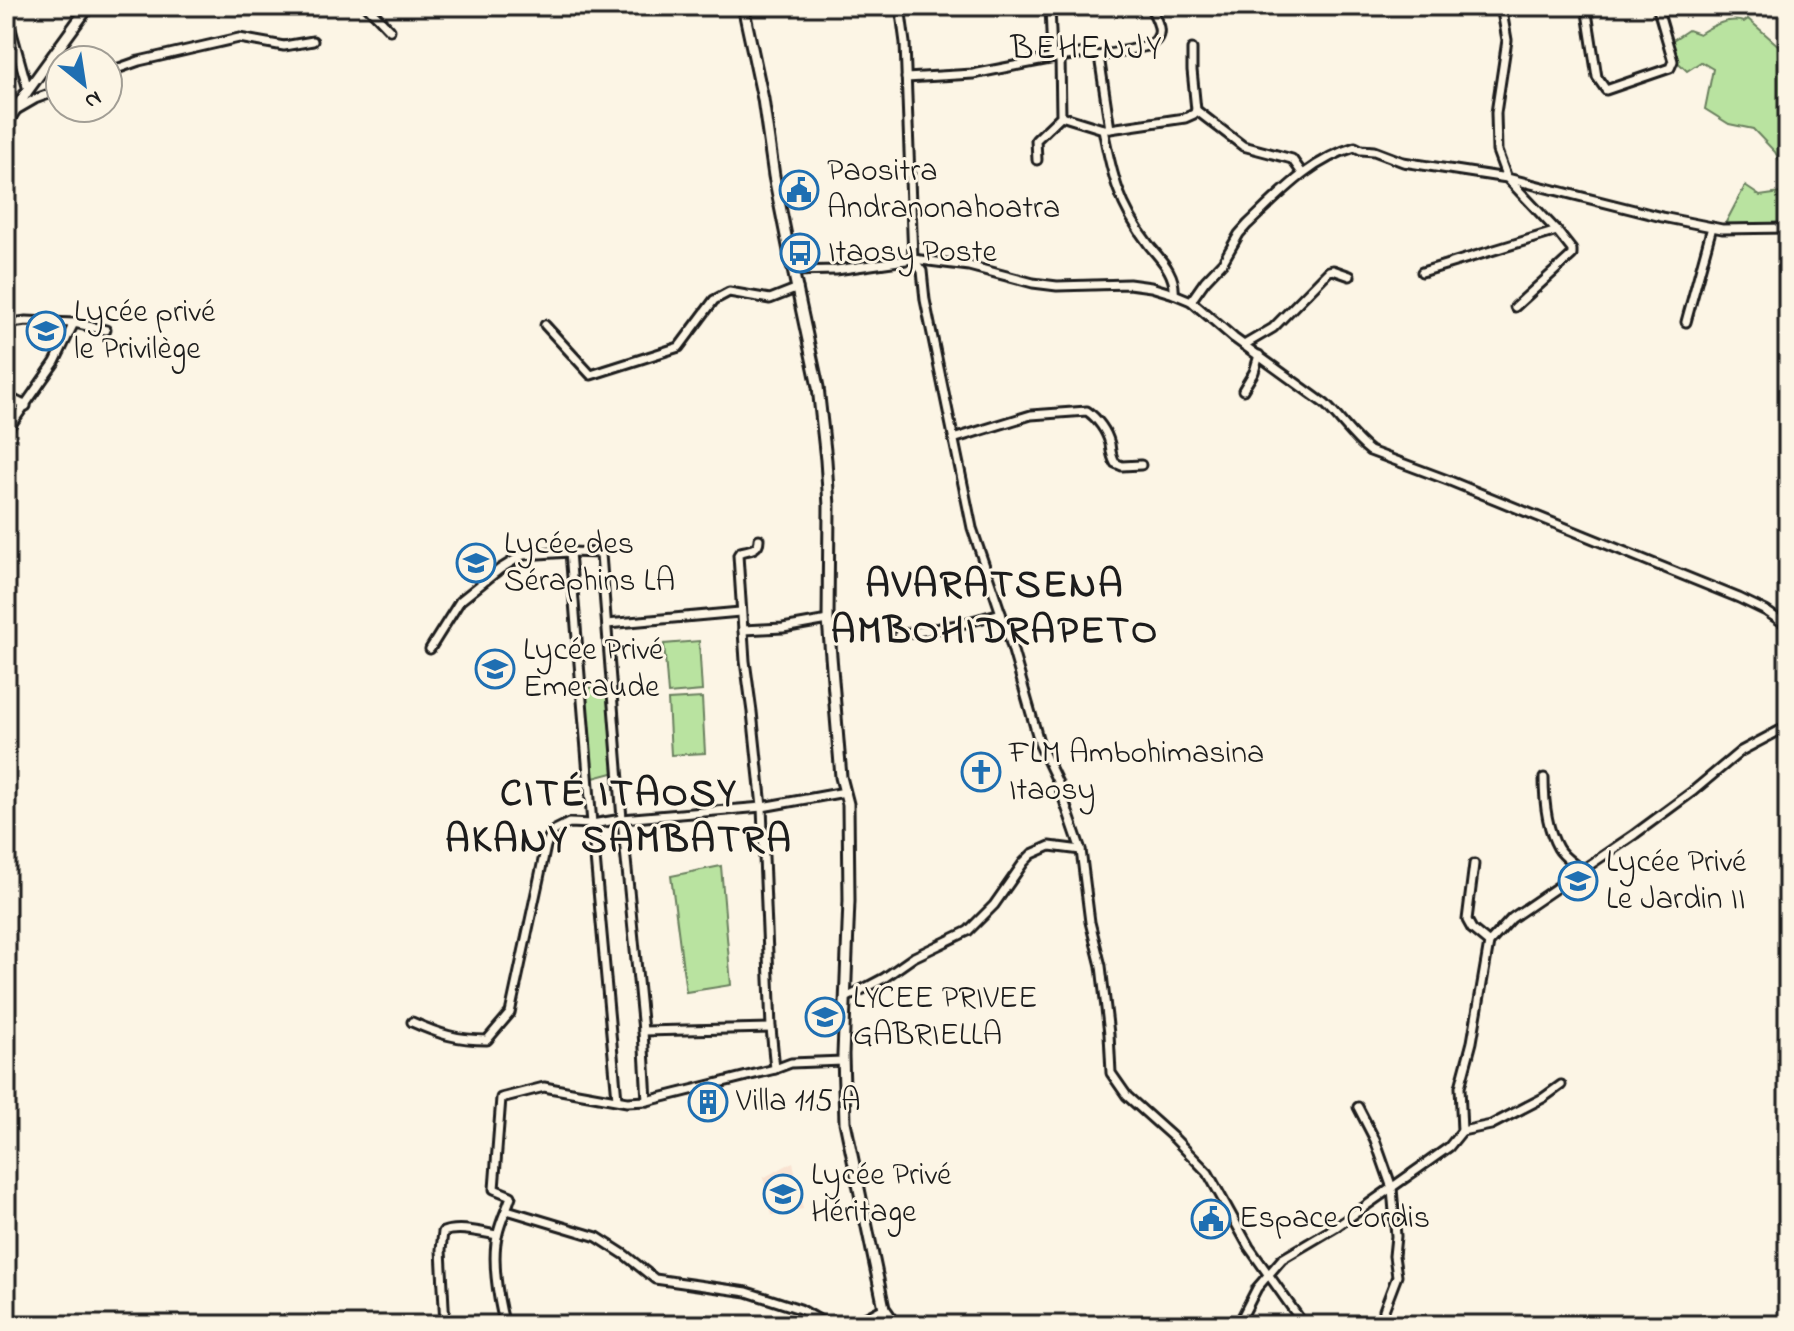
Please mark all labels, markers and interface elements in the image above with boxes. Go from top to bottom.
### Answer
district label: BEHENJY [1010,25,1164,75]
north arrow [44,44,124,124]
text: N [78,81,107,116]
place label: Paositra Andranonahoatra [827,149,1060,233]
public building icon: Paositra Andranonahoatra [778,169,820,211]
place label: Itaosy Poste [828,230,998,277]
bus stop icon: Itaosy Poste [779,232,821,274]
place label: Lycée privé le Privilège [74,290,216,374]
school or university icon: Lycée privé le Privilège [25,310,67,352]
place label: Lycée des Séraphins LA [504,522,675,606]
school or university icon: Lycée des Séraphins LA [455,542,497,584]
district label: AVARATSENA AMBOHIDRAPETO [831,557,1159,662]
place label: Lycée Privé Emeraude [523,628,664,712]
school or university icon: Lycée Privé Emeraude [474,648,516,690]
place label: FLM Ambohimasina Itaosy [1008,731,1264,815]
church icon: FLM Ambohimasina Itaosy [960,751,1002,793]
district label: CITÉ ITAOSY AKANY SAMBATRA [445,766,793,871]
place label: Lycée Privé Le Jardin II [1606,840,1747,924]
school or university icon: Lycée Privé Le Jardin II [1557,860,1599,902]
place label: LYCEE PRIVEE GABRIELLA [853,976,1037,1060]
school or university icon: LYCEE PRIVEE GABRIELLA [804,996,846,1038]
place label: Villa 115 A [735,1079,861,1126]
building icon: Villa 115 A [687,1081,729,1123]
place label: Lycée Privé Héritage [811,1153,952,1237]
school or university icon: Lycée Privé Héritage [762,1173,804,1215]
place label: Espace Cordis [1239,1196,1430,1243]
public building icon: Espace Cordis [1190,1198,1232,1240]

